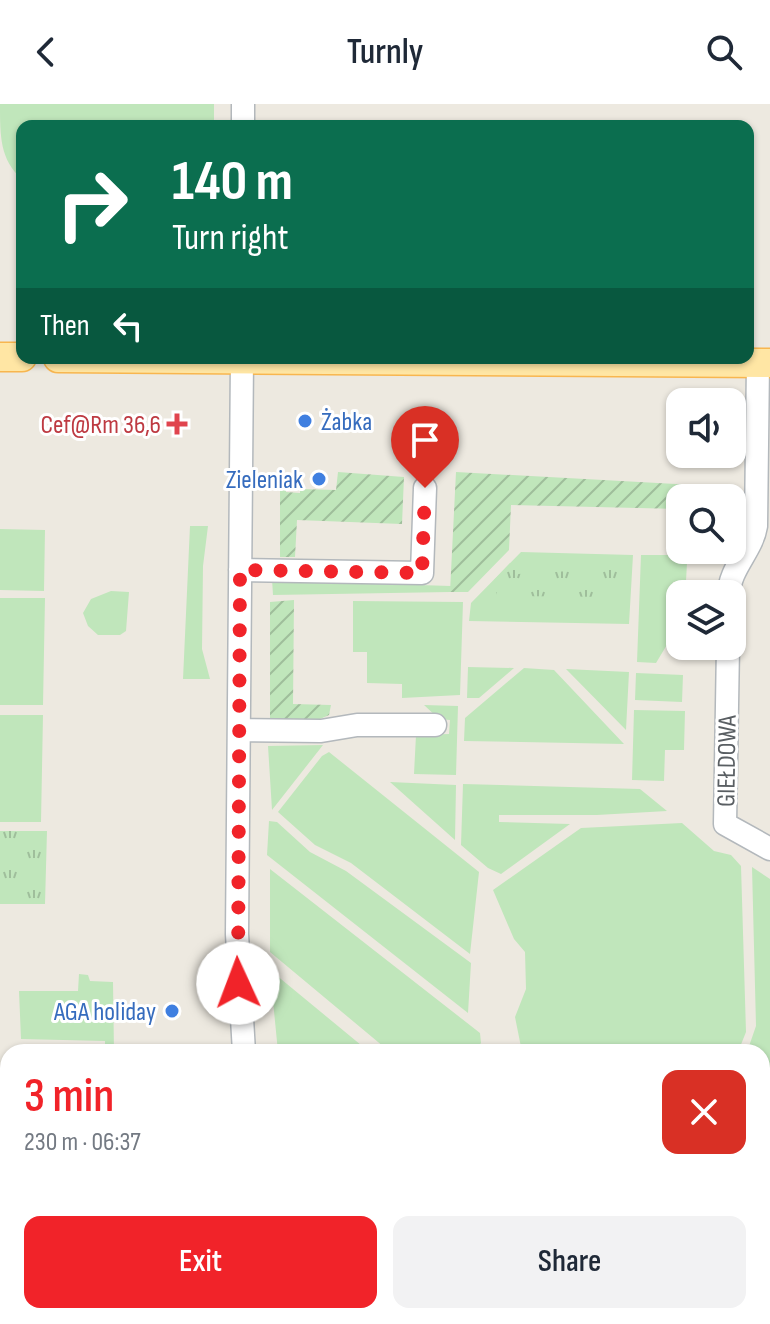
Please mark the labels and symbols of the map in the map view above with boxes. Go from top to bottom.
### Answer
pin [391,406,459,488]
place label: Żabka [321,407,372,438]
place label: Cef@Rm 36,6 [41,410,161,441]
marker: Żabka [296,412,314,430]
marker: Cef@Rm 36,6 [168,415,186,433]
place label: Zieleniak [226,465,303,496]
marker: Zieleniak [310,470,328,488]
street label: GIEŁDOWA [711,714,744,807]
position arrow [196,941,280,1025]
place label: AGA holiday [53,997,156,1028]
marker: AGA holiday [163,1002,181,1020]

